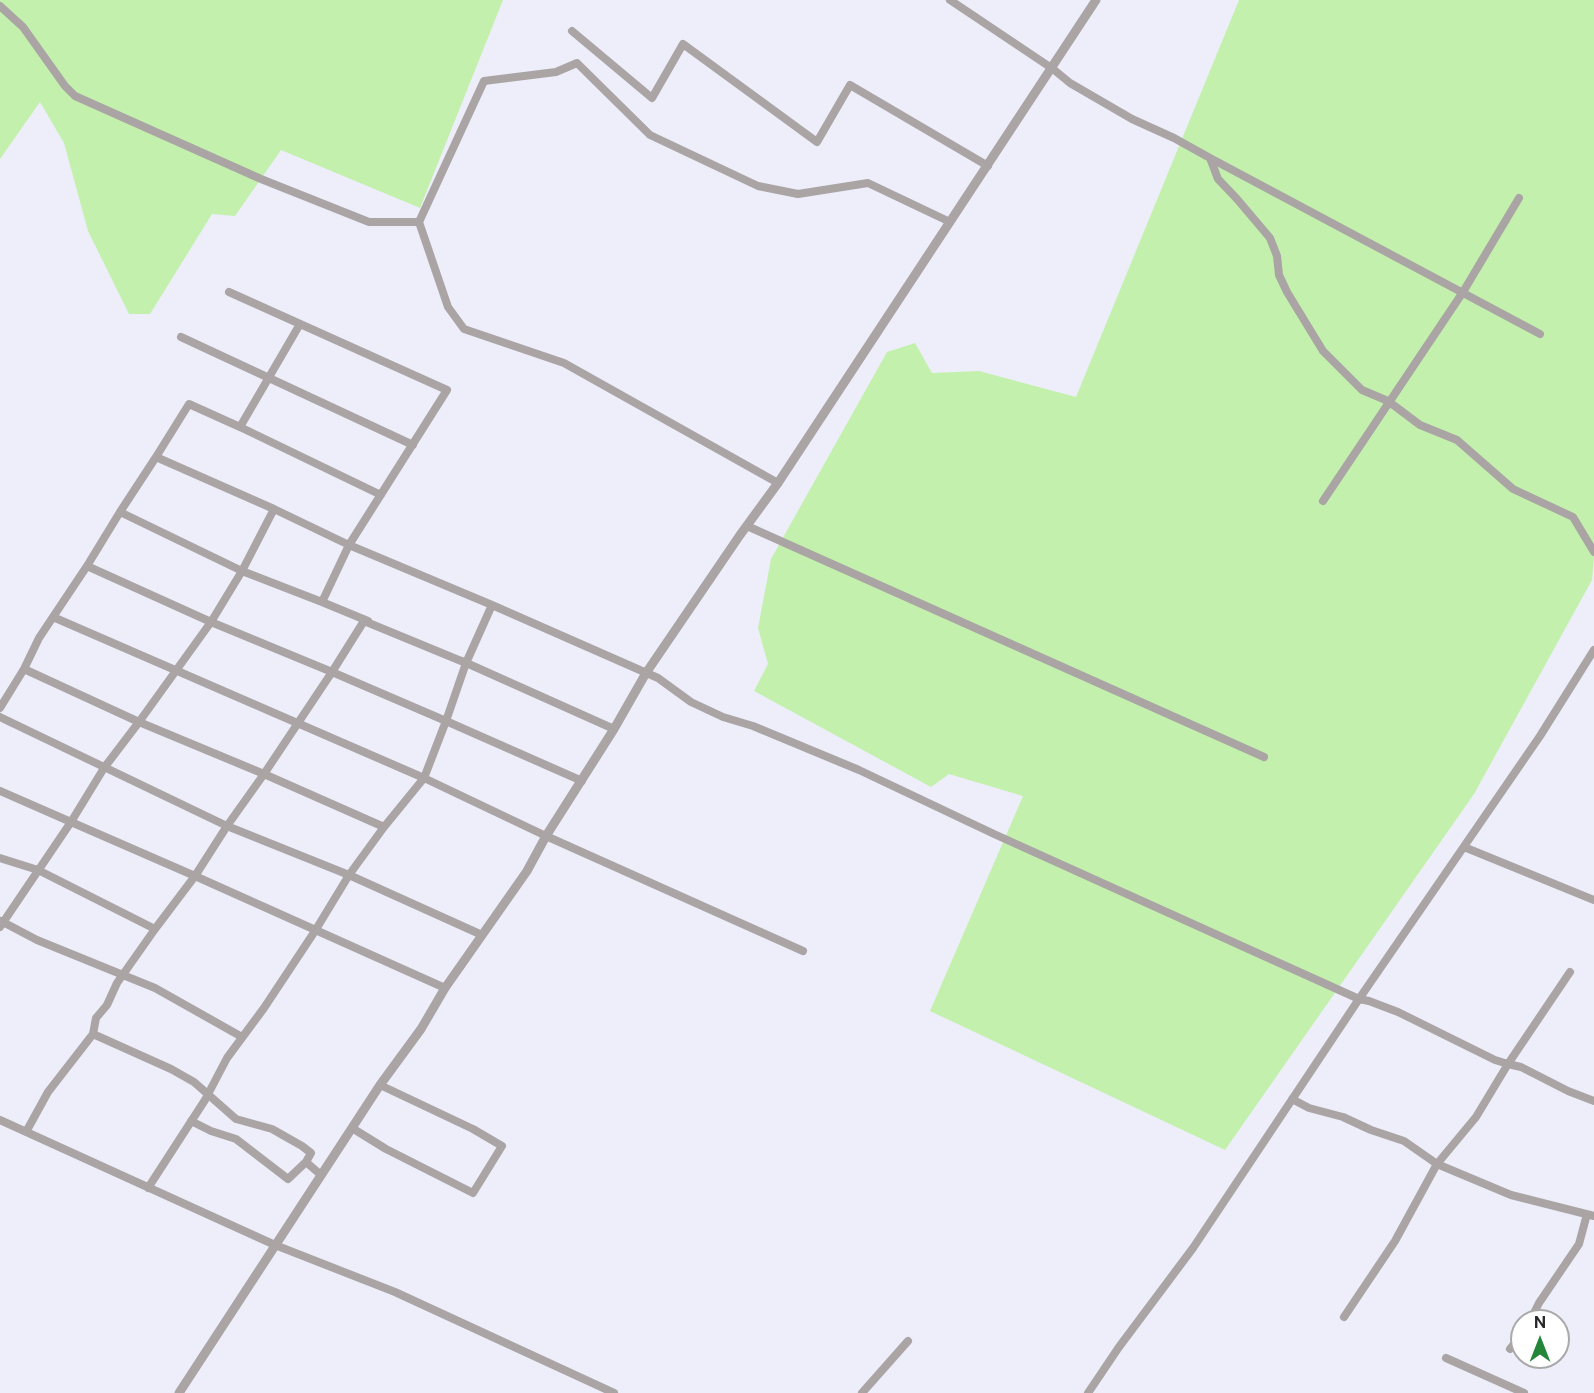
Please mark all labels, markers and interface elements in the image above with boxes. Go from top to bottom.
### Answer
north arrow [1510,1309,1570,1369]
text: N [1534,1313,1546,1332]

